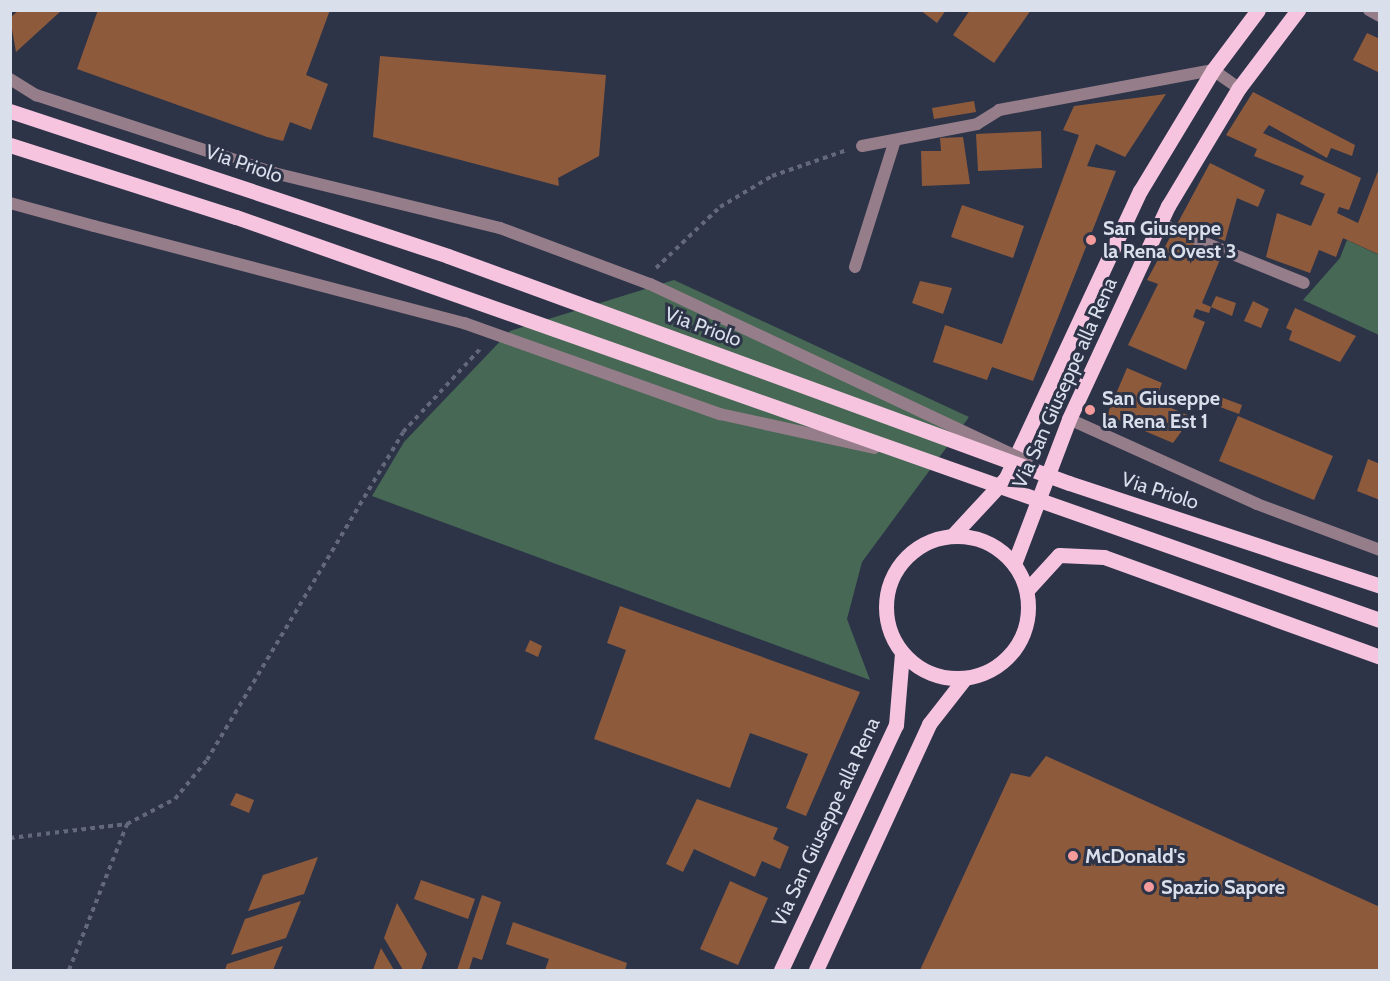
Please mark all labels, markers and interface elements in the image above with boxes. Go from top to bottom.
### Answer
street label: Via Priolo [202,140,286,188]
place label: San Giuseppe la Rena Ovest 3 [1103,216,1237,263]
marker: San Giuseppe la Rena Ovest 3 [1084,233,1098,247]
street label: Via San Giuseppe alla Rena [1008,274,1122,492]
street label: Via Priolo [661,302,745,352]
place label: San Giuseppe la Rena Est 1 [1102,386,1220,433]
marker: San Giuseppe la Rena Est 1 [1083,403,1097,417]
street label: Via Priolo [1118,467,1202,515]
street label: Via San Giuseppe alla Rena [767,714,885,930]
place label: McDonald's [1085,844,1186,868]
marker: McDonald's [1066,849,1080,863]
place label: Spazio Sapore [1161,875,1285,899]
marker: Spazio Sapore [1142,880,1156,894]

